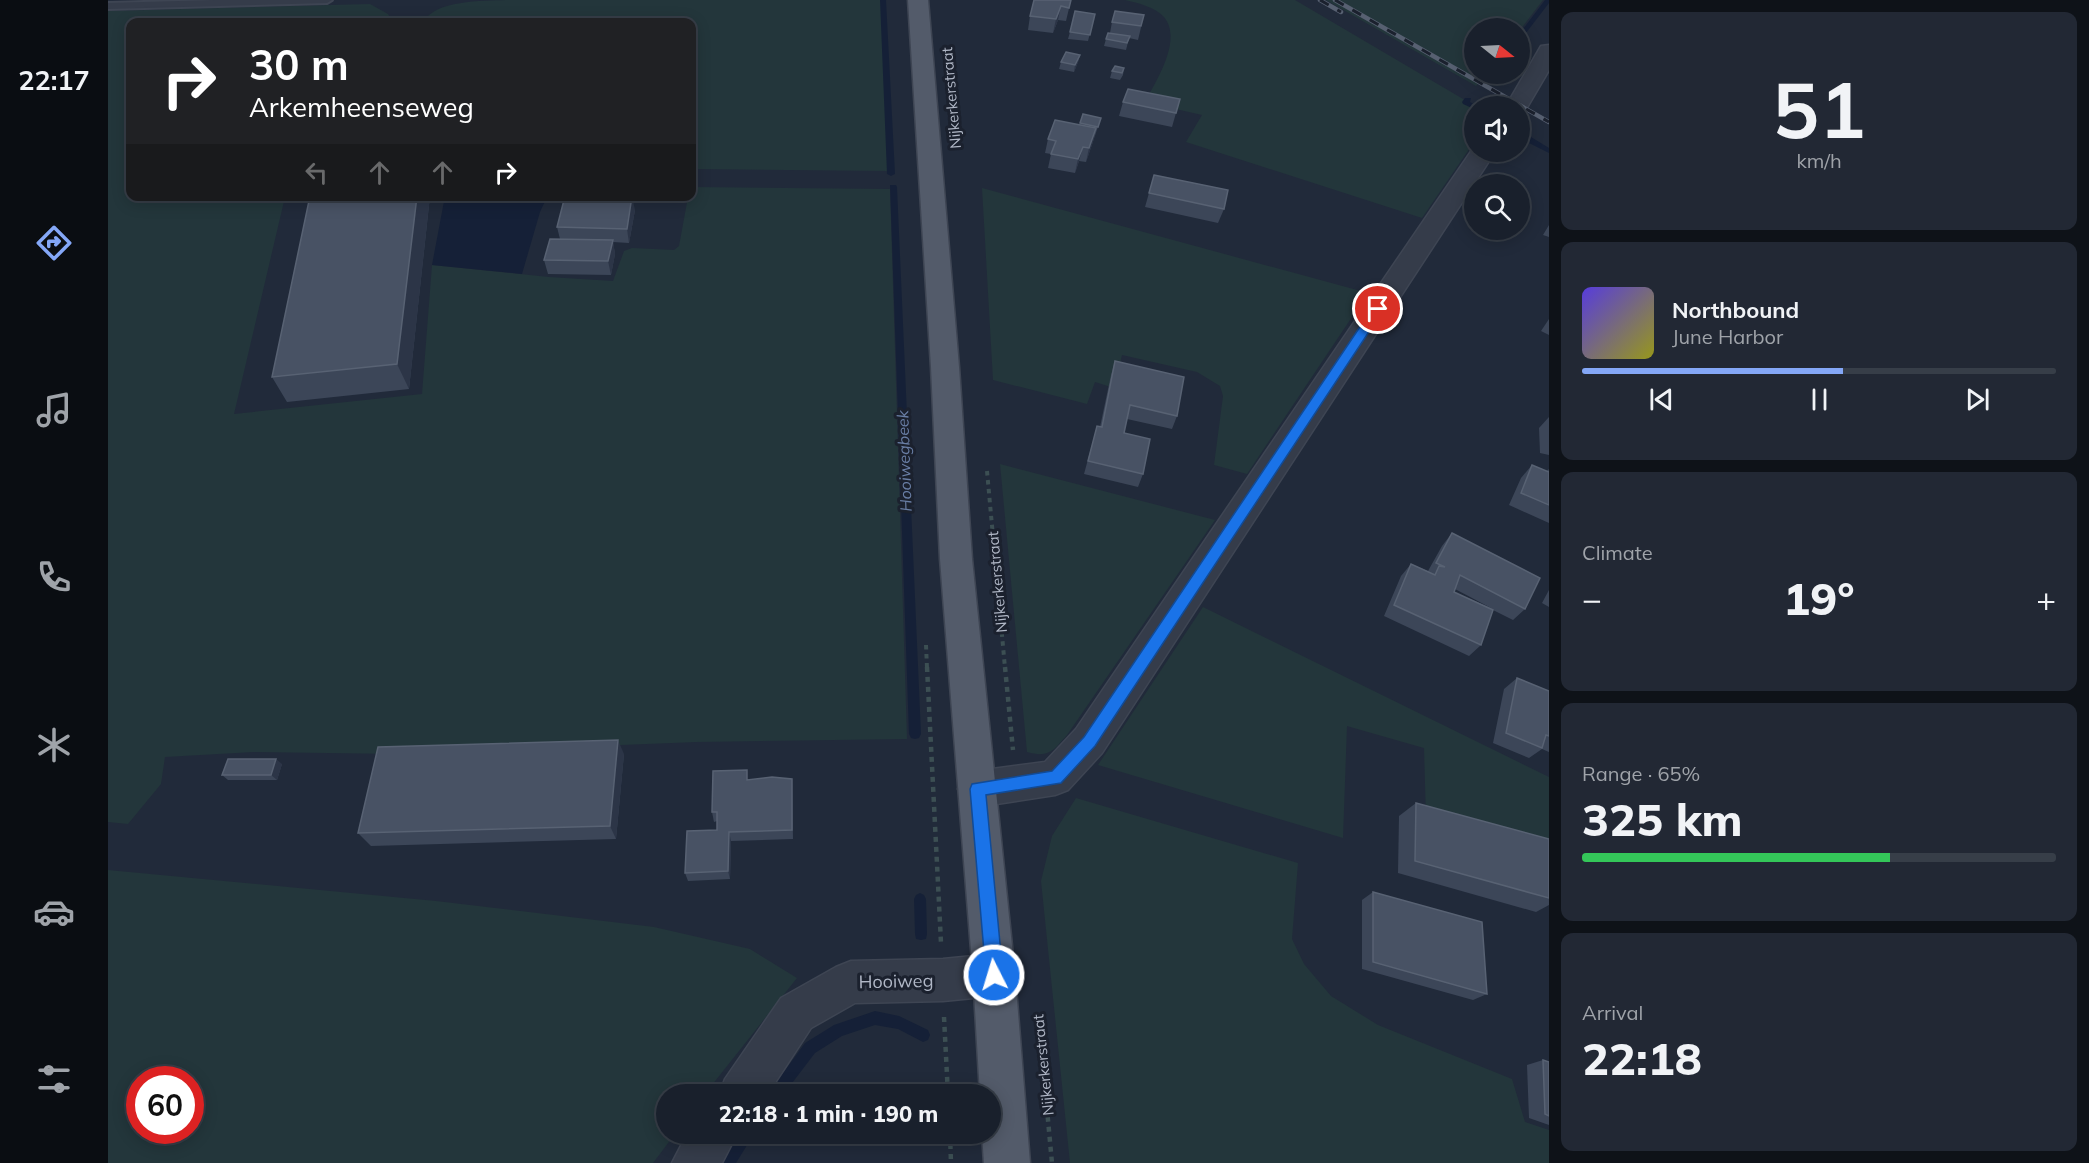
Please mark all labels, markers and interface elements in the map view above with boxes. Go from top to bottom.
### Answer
north arrow [1464,18,1530,84]
map controls [1464,18,1530,240]
text: 30 m [249,38,349,91]
icon: right [150,42,228,120]
street label: Nijkerkerstraat [937,46,965,150]
text: 51 [1772,60,1866,158]
text: 22:17 [18,63,90,97]
text: Arkemheenseweg [249,90,474,124]
button: sound [1464,96,1530,162]
text: km/h [1796,148,1842,173]
icon: left [300,156,333,189]
icon: ahead [363,156,396,189]
icon: ahead [426,156,459,189]
icon: right [489,156,522,189]
button: search [1464,174,1530,240]
icon: directions [33,222,75,264]
pin [1352,283,1403,334]
icon: arrive [1361,292,1394,325]
text: Northbound [1672,296,1799,324]
text: June Harbor [1672,324,1783,349]
icon: previous [1645,383,1678,416]
icon: pause [1803,383,1836,416]
icon: next [1961,383,1994,416]
icon: music [33,389,75,431]
water label: Hooiwegbeek [892,409,916,512]
street label: Nijkerkerstraat [983,530,1011,634]
text: Climate [1582,540,1653,565]
icon: phone [33,556,75,598]
text: 19° [1783,570,1855,626]
text: − [1582,578,1602,619]
text: + [2036,578,2056,619]
icon: climate [33,724,75,766]
text: Range · 65% [1582,761,1700,786]
text: 325 km [1582,791,1743,847]
icon: car [33,891,75,933]
position arrow [962,943,1026,1007]
street label: Hooiweg [858,969,934,993]
text: Arrival [1582,1000,1643,1025]
street label: Nijkerkerstraat [1028,1013,1058,1117]
text: 22:18 [1582,1030,1702,1086]
icon: filters [33,1058,75,1100]
speed limit sign: 60 [126,1066,204,1144]
text: 22:18 · 1 min · 190 m [719,1100,938,1128]

